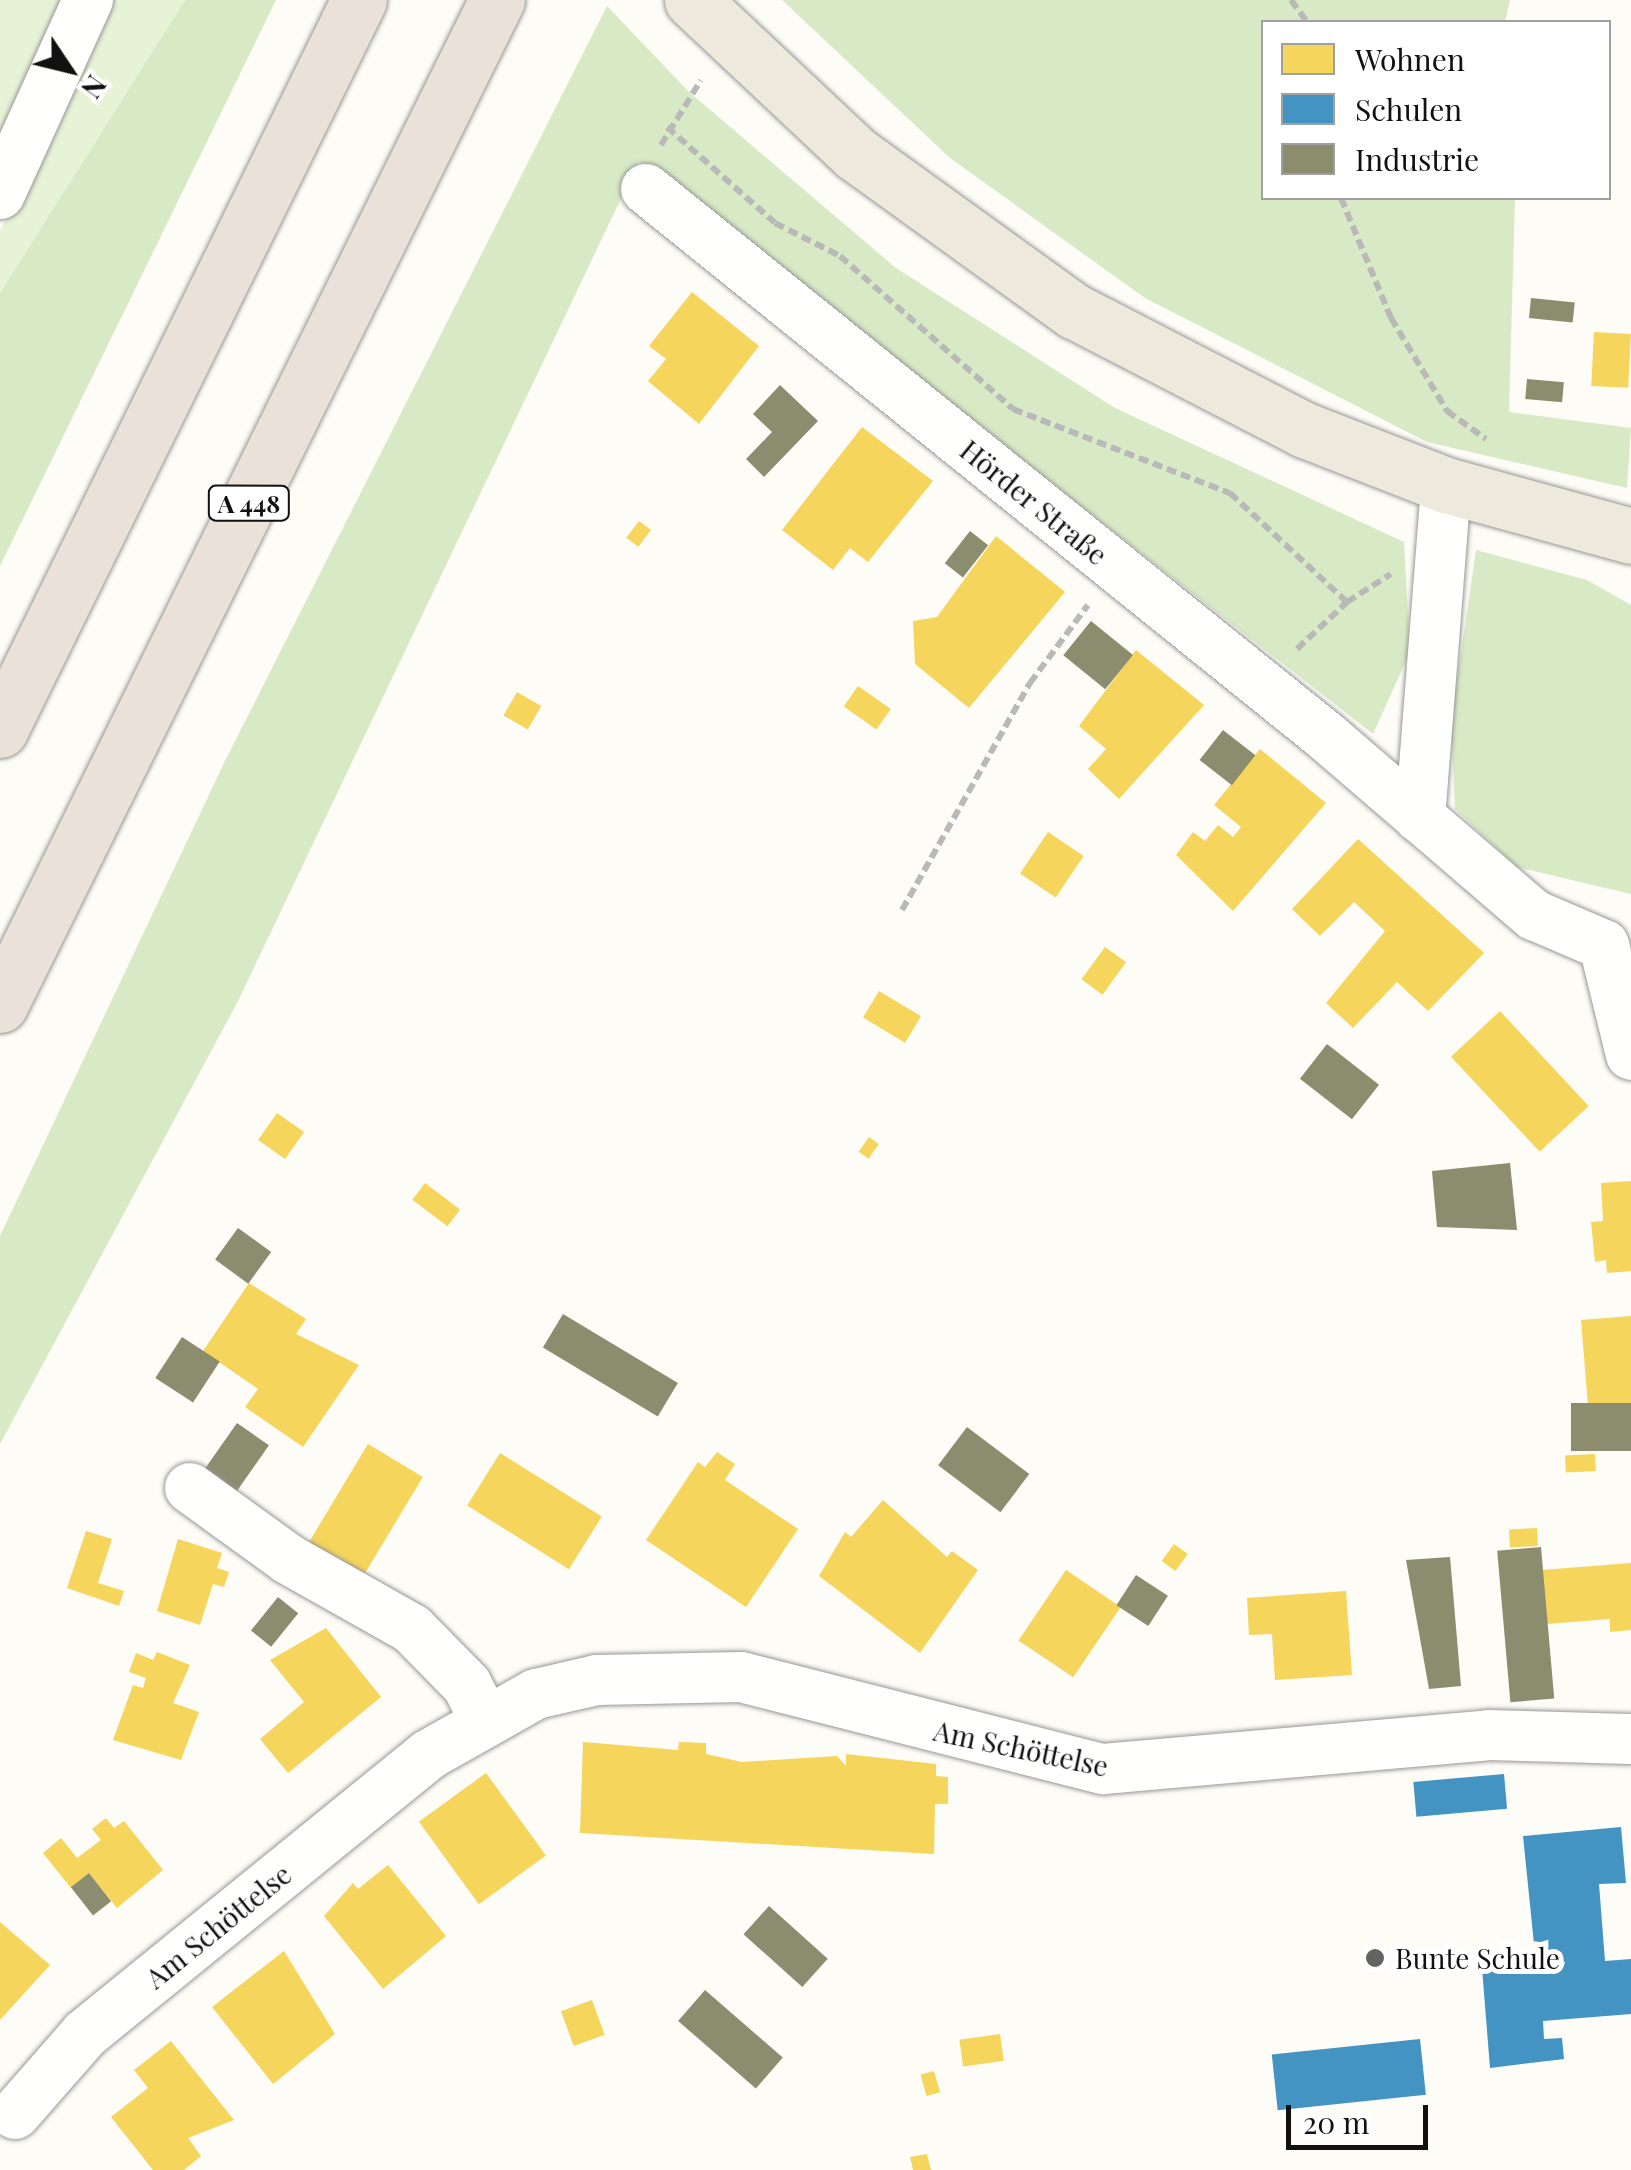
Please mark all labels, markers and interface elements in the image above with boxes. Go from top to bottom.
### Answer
north arrow [20,20,120,120]
legend [1261,20,1611,200]
text: Wohnen [1355,39,1465,79]
text: N [74,69,116,106]
text: Schulen [1355,89,1462,129]
text: Industrie [1355,139,1479,179]
street label: Hörder Straße [954,432,1114,572]
road number: A 448 [206,483,292,523]
street label: Am Schöttelse [931,1713,1111,1783]
street label: Am Schöttelse [138,1857,298,1995]
place label: Bunte Schule [1395,1941,1560,1975]
marker: Bunte Schule [1364,1947,1386,1969]
scale bar [1291,2085,1434,2147]
text: 20 m [1303,2102,1369,2142]

